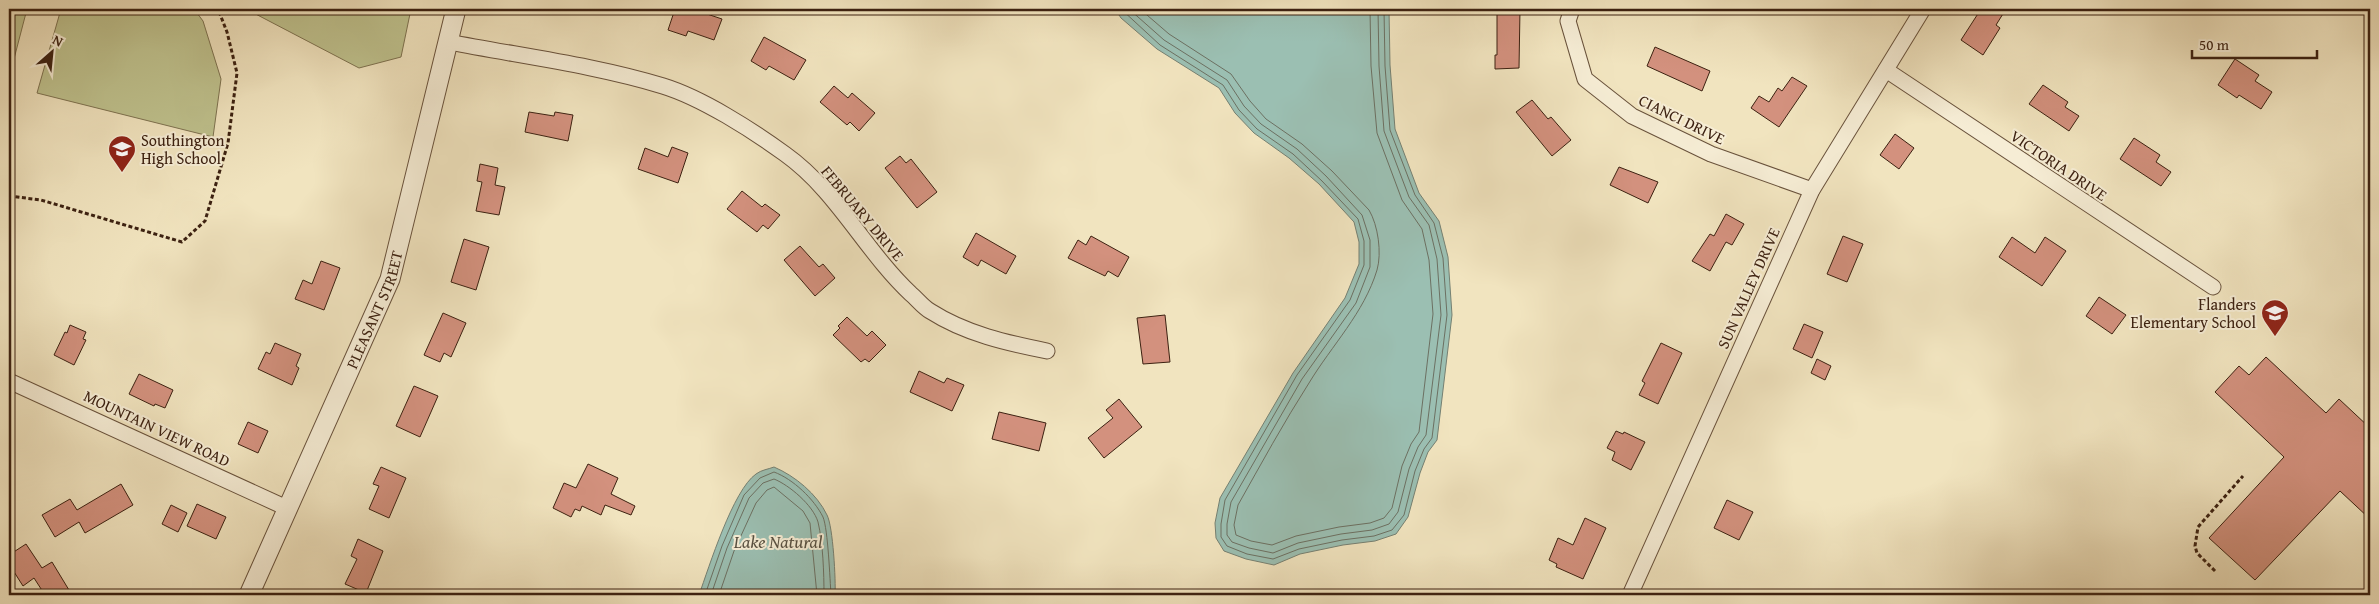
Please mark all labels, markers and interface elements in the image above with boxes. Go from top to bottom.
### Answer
north arrow [28,28,78,78]
scale bar [2192,28,2316,60]
text: N [49,29,67,52]
text: 50 m [2199,34,2230,55]
street label: CIANCI DRIVE [1635,88,1729,150]
street label: VICTORIA DRIVE [2006,124,2112,206]
place label: Southington High School [141,128,225,170]
school or university icon: Southington High School [107,134,137,173]
street label: FEBRUARY DRIVE [816,160,910,266]
street label: SUN VALLEY DRIVE [1711,224,1785,352]
street label: PLEASANT STREET [340,248,409,372]
place label: Flanders Elementary School [2131,292,2257,334]
school or university icon: Flanders Elementary School [2260,298,2290,337]
street label: MOUNTAIN VIEW ROAD [80,384,234,473]
water label: Lake Natural [733,528,823,555]

